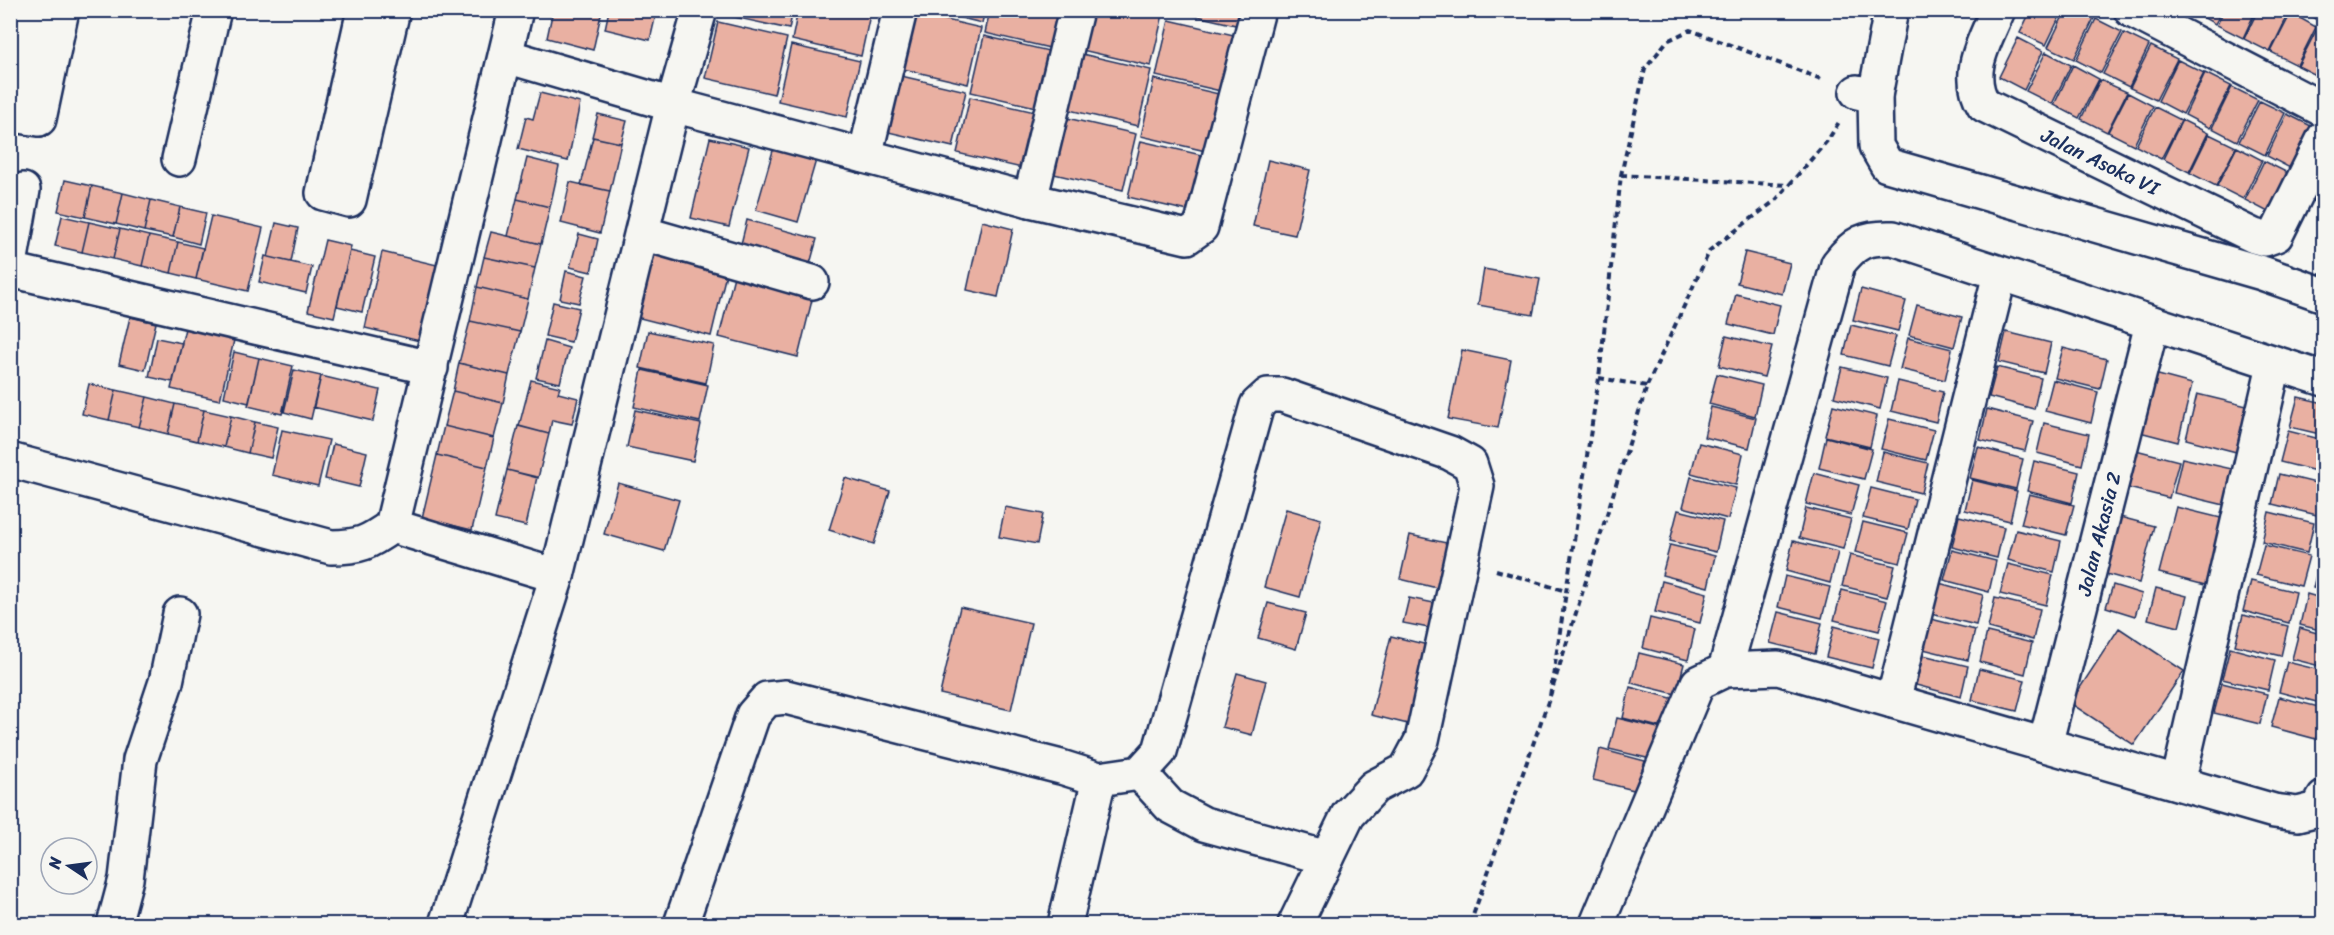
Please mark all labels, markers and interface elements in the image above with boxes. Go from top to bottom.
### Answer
street label: Jalan Asoka VI [2034,117,2167,206]
street label: Jalan Akasia 2 [2066,468,2131,600]
north arrow [39,836,99,896]
text: N [39,853,70,872]

